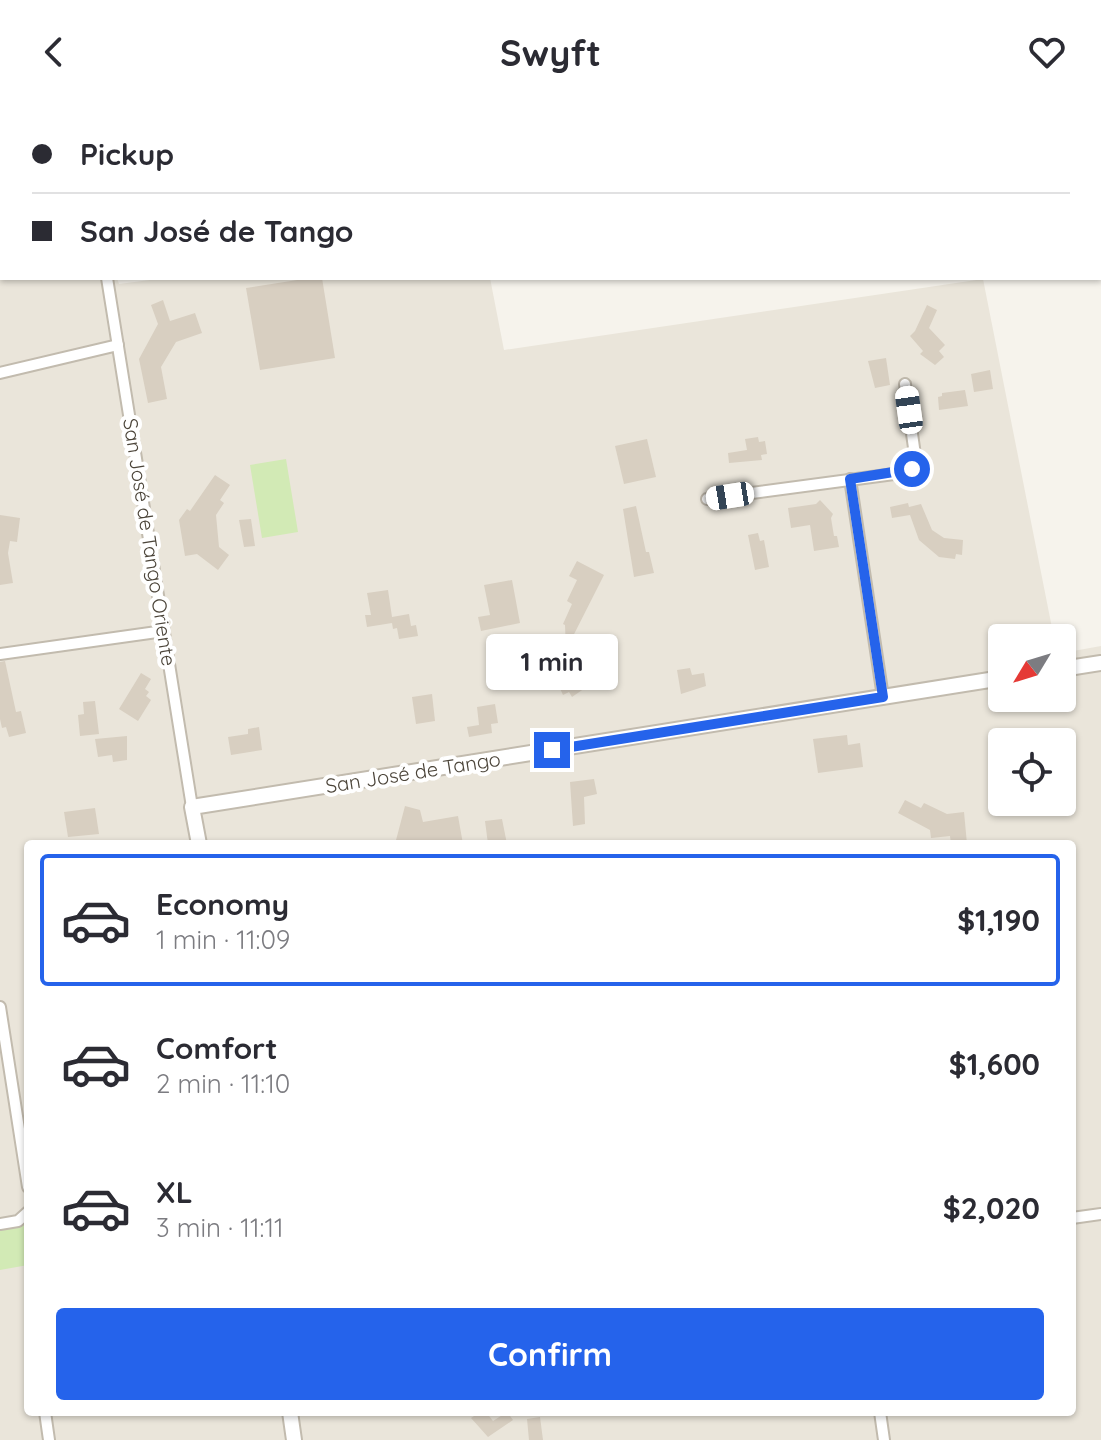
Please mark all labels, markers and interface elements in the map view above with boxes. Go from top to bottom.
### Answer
icon: back [32,30,76,74]
text: Swyft [500,30,601,75]
icon: heart [1025,30,1069,74]
text: Pickup [80,135,174,173]
text: San José de Tango [80,212,354,250]
car [894,385,924,435]
street label: San José de Tango Oriente [118,416,182,668]
route start [894,451,930,487]
car [704,480,756,512]
north arrow [988,624,1076,712]
map controls [988,624,1076,816]
callout: 1 min [486,634,618,690]
text: 1 min [521,645,584,678]
button: locate [988,728,1076,816]
route end [534,732,570,768]
street label: San José de Tango [324,746,502,798]
icon: car [60,884,132,956]
text: Economy [156,885,289,923]
text: $1,190 [957,901,1040,939]
text: 1 min · 11:09 [156,923,290,956]
icon: car [60,1028,132,1100]
text: Comfort [156,1029,277,1067]
text: $1,600 [949,1045,1040,1083]
text: 2 min · 11:10 [156,1067,290,1100]
icon: car [60,1172,132,1244]
text: XL [156,1173,193,1211]
text: $2,020 [943,1189,1040,1227]
text: 3 min · 11:11 [156,1211,284,1244]
button: Confirm [56,1308,1044,1400]

